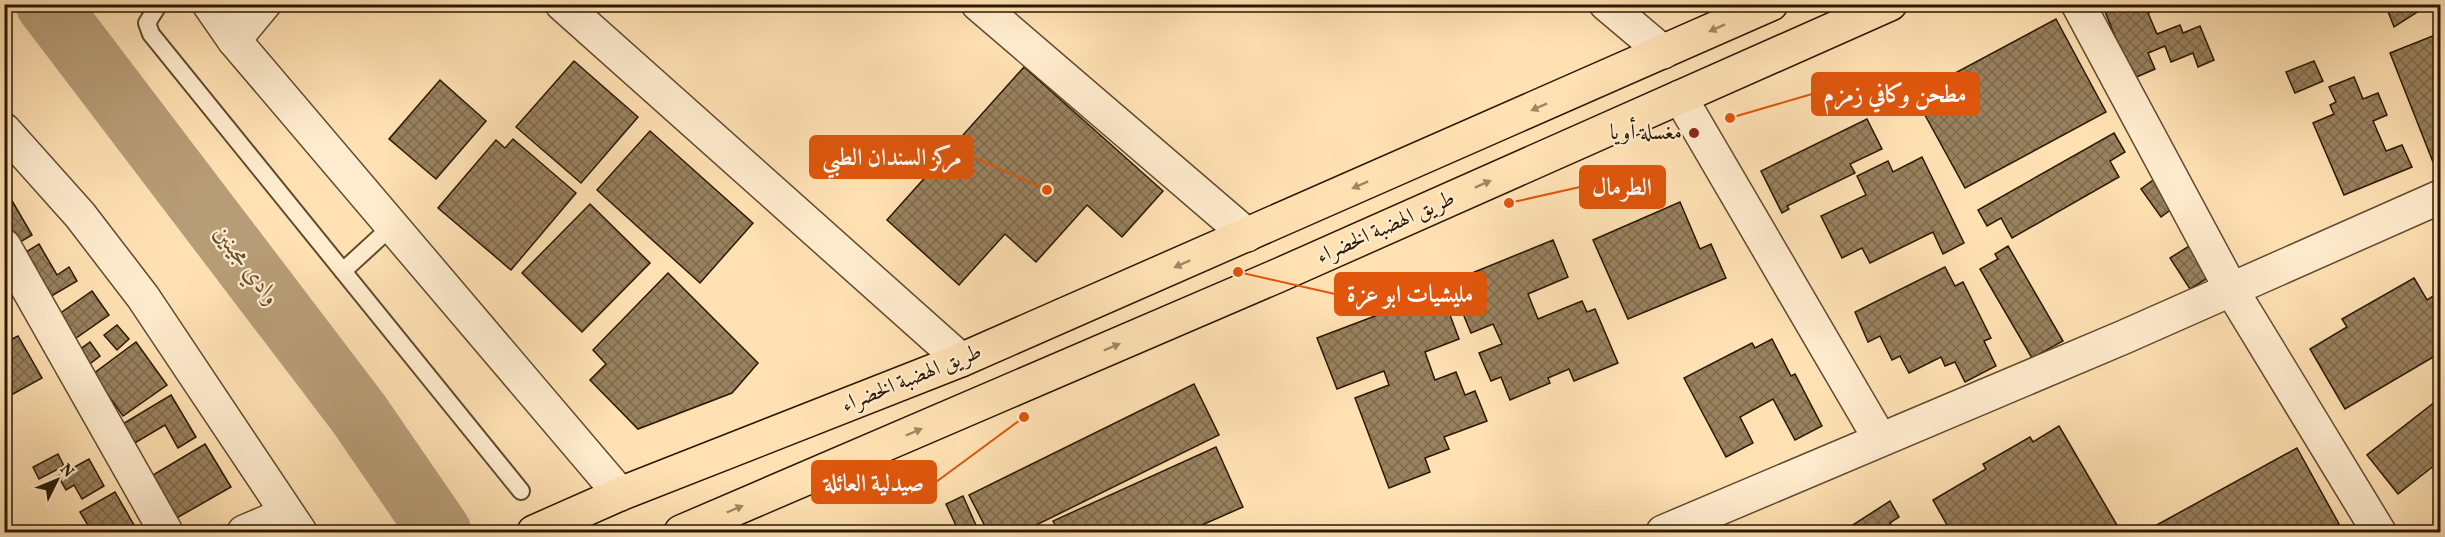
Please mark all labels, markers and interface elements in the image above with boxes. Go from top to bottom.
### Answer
one-way arrow [1709,24,1726,33]
callout: مطحن وكافي زمزم [1812,73,1979,115]
text: مطحن وكافي زمزم [1823,79,1967,115]
one-way arrow [1530,103,1548,112]
place label: مغسلة أويا [1610,116,1682,149]
marker: مغسلة أويا [1687,126,1701,140]
callout: مركز السندان الطبي [810,136,973,178]
text: مركز السندان الطبي [822,142,962,179]
callout: الطرمال [1580,166,1665,208]
text: الطرمال [1592,172,1652,206]
one-way arrow [1475,180,1492,189]
one-way arrow [1352,181,1369,190]
street label: طريق الهضبة الخضراء [1312,184,1460,272]
water label: وادي مجينين [204,219,288,313]
one-way arrow [1172,259,1190,269]
callout: مليشيات ابو عزة [1335,273,1486,315]
text: مليشيات ابو عزة [1347,279,1473,313]
street label: طريق الهضبة الخضراء [837,337,987,421]
one-way arrow [1104,342,1122,352]
one-way arrow [905,427,923,436]
north arrow [27,450,87,510]
text: N [54,459,79,483]
callout: صيدلية العائلة [812,461,936,503]
text: صيدلية العائلة [822,468,924,502]
one-way arrow [726,504,744,513]

